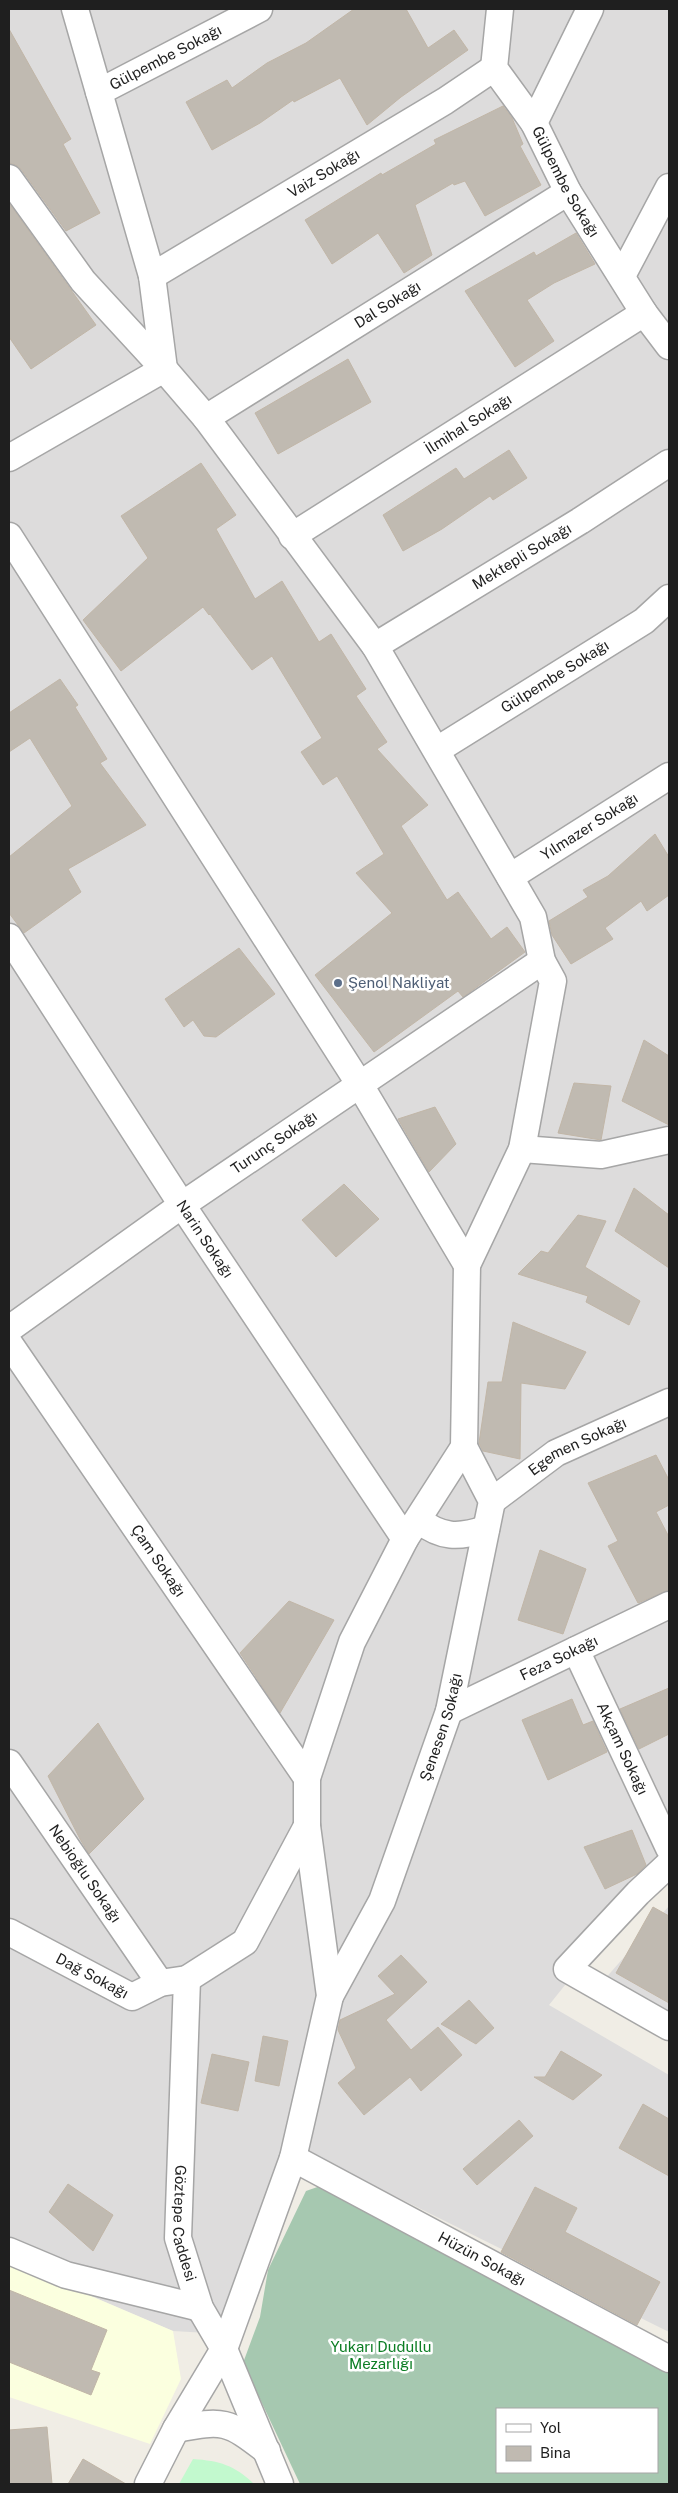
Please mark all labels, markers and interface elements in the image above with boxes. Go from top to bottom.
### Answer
street label: Gülpembe Sokağı [106,21,224,93]
street label: Gülpembe Sokağı [529,123,603,240]
street label: Vaiz Sokağı [285,145,362,201]
street label: Dal Sokağı [351,277,424,331]
street label: İlmihal Sokağı [422,390,515,457]
street label: Mektepli Sokağı [469,519,574,593]
street label: Gülpembe Sokağı [498,636,612,716]
street label: Yılmazer Sokağı [537,789,641,863]
place label: Şenol Nakliyat [348,974,450,991]
marker: Şenol Nakliyat [332,977,344,989]
street label: Turunç Sokağı [228,1107,320,1177]
street label: Narin Sokağı [173,1197,237,1281]
street label: Egemen Sokağı [525,1413,629,1479]
street label: Çam Sokağı [128,1521,189,1600]
street label: Feza Sokağı [517,1632,600,1684]
street label: Şenesen Sokağı [416,1672,465,1783]
street label: Akçam Sokağı [594,1700,652,1797]
street label: Nebioğlu Sokağı [46,1821,125,1925]
street label: Dağ Sokağı [53,1949,132,2002]
street label: Göztepe Caddesi [170,2165,200,2283]
street label: Hüzün Sokağı [435,2228,529,2289]
park label: Yukarı Dudullu Mezarlığı [330,2338,432,2372]
legend [496,2408,658,2473]
text: Yol [540,2419,561,2436]
text: Bina [540,2444,571,2461]

